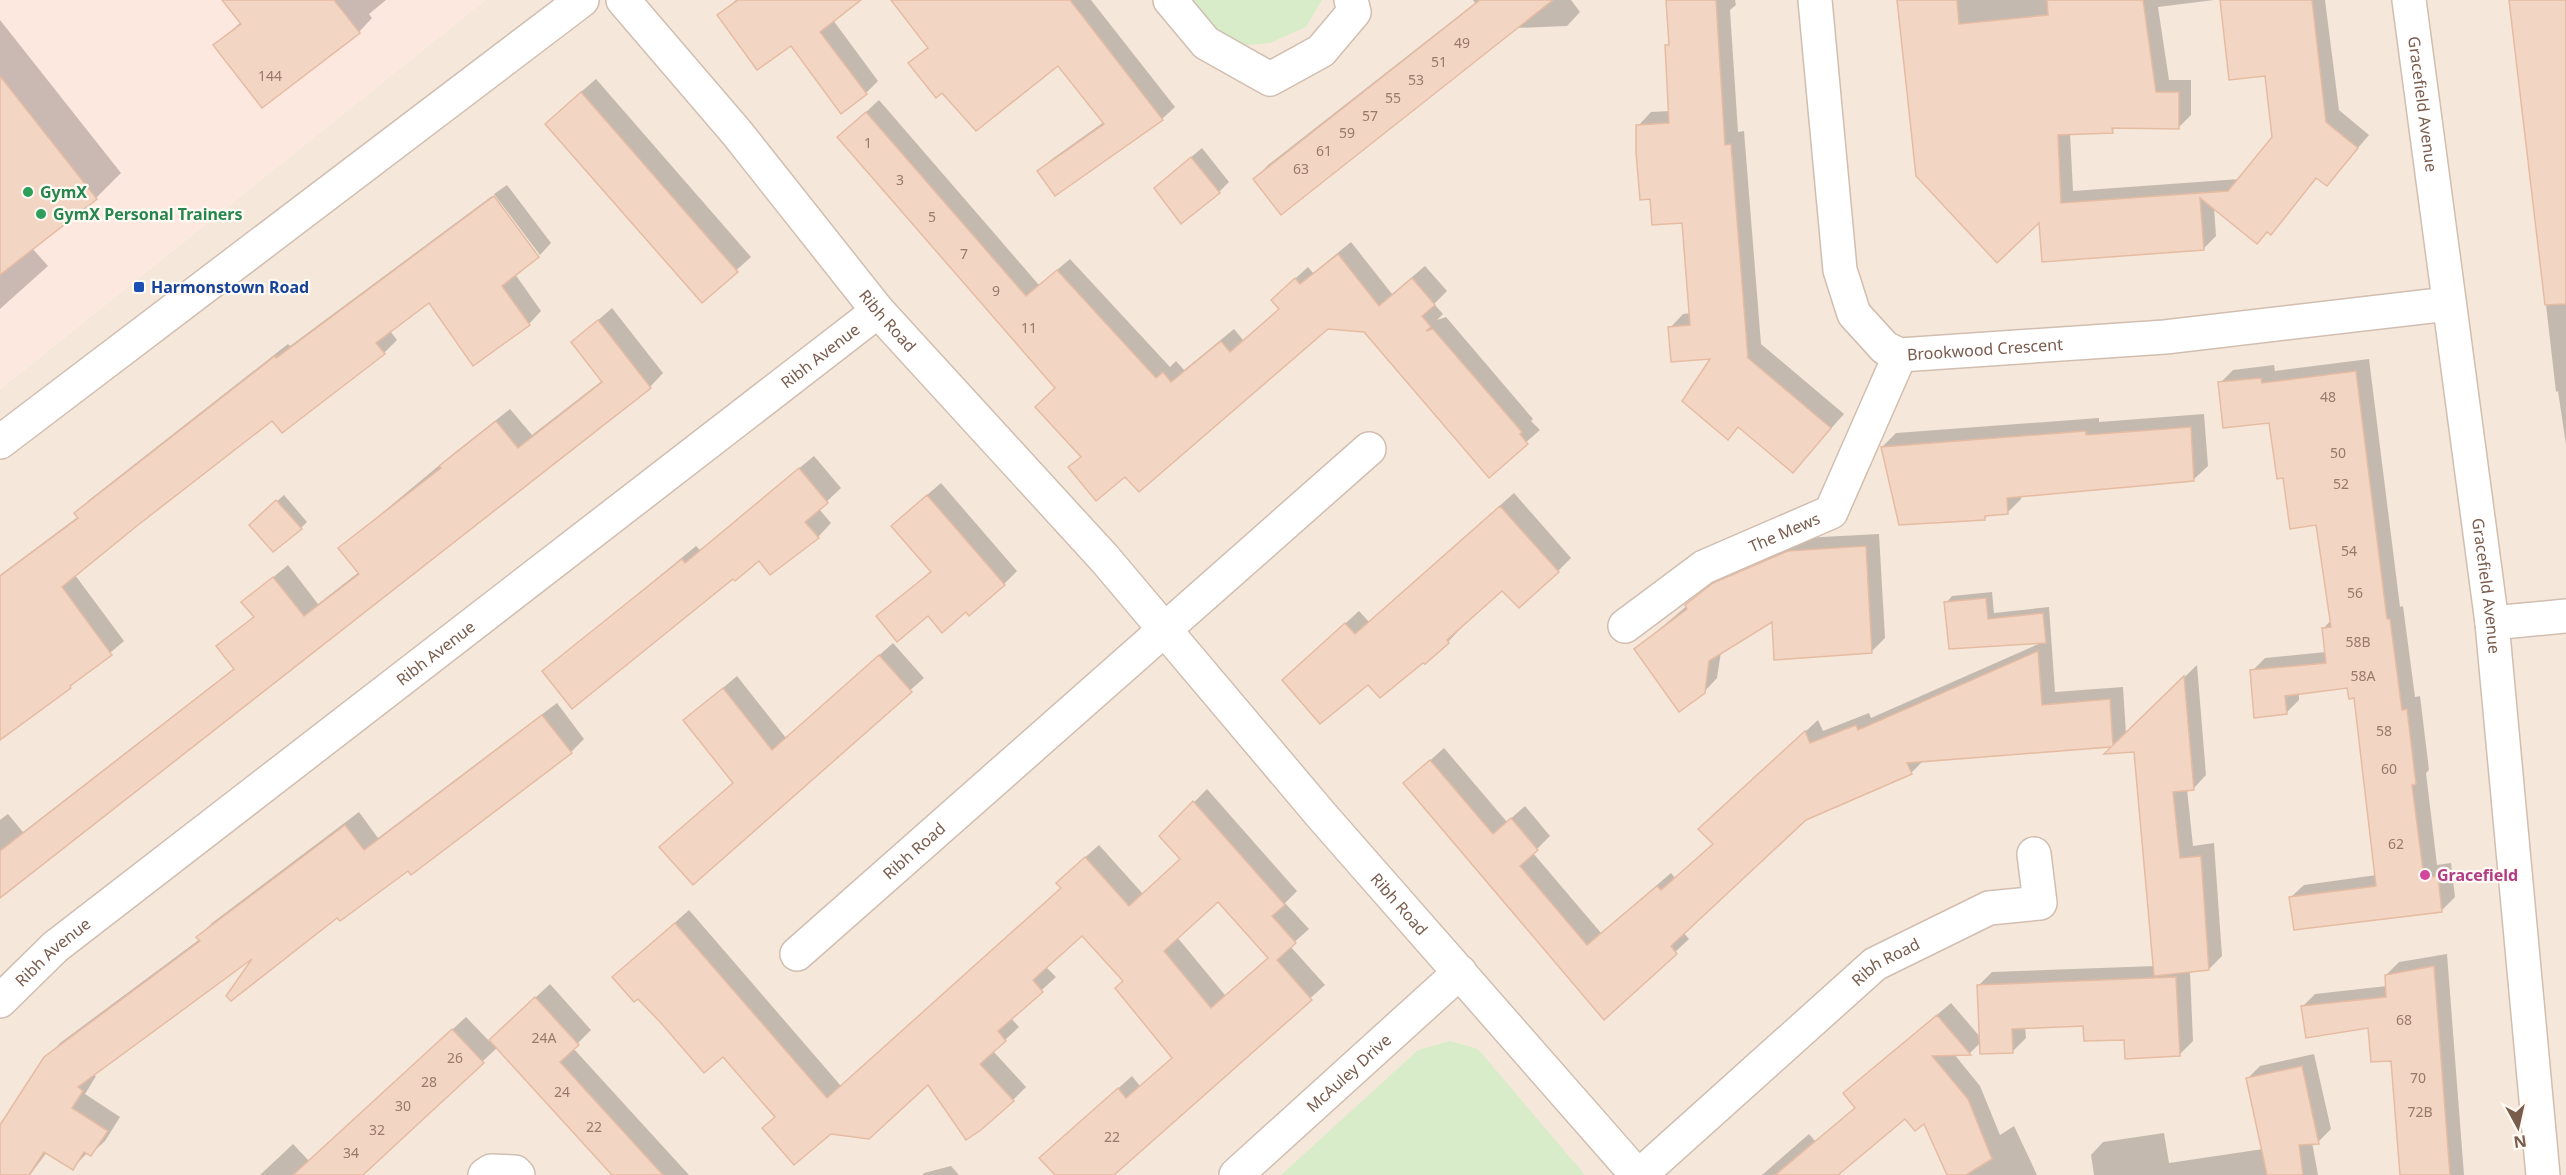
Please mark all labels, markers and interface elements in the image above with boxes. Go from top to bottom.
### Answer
house number: 49 [1454,33,1470,52]
street label: Gracefield Avenue [2403,35,2443,173]
house number: 51 [1431,52,1447,71]
house number: 144 [258,66,282,85]
house number: 53 [1408,70,1424,89]
house number: 55 [1385,88,1401,107]
house number: 57 [1362,106,1378,125]
house number: 59 [1339,123,1355,142]
house number: 1 [864,133,872,152]
house number: 61 [1316,141,1332,160]
house number: 63 [1293,159,1309,178]
house number: 3 [896,170,904,189]
place label: GymX [40,181,87,203]
marker: GymX [21,185,35,199]
place label: GymX Personal Trainers [53,203,243,225]
marker: GymX Personal Trainers [34,207,48,221]
house number: 5 [928,207,936,226]
house number: 7 [960,244,968,263]
place label: Harmonstown Road [151,276,309,298]
marker: Harmonstown Road [132,280,146,294]
house number: 9 [992,281,1000,300]
street label: Ribh Road [854,285,921,357]
street label: Ribh Avenue [776,318,864,393]
house number: 11 [1021,318,1037,337]
street label: Brookwood Crescent [1906,333,2064,365]
house number: 48 [2320,387,2336,406]
house number: 50 [2330,443,2346,462]
house number: 52 [2333,474,2349,493]
street label: The Mews [1745,507,1823,557]
street label: Gracefield Avenue [2467,517,2506,655]
house number: 54 [2341,541,2357,560]
house number: 56 [2347,583,2363,602]
street label: Ribh Avenue [392,615,480,690]
house number: 58B [2345,632,2371,651]
house number: 58A [2351,666,2376,685]
house number: 58 [2376,721,2392,740]
house number: 60 [2381,759,2397,778]
street label: Ribh Road [878,817,950,884]
house number: 62 [2388,834,2404,853]
place label: Gracefield [2437,864,2518,886]
street label: Ribh Road [1366,868,1433,940]
marker: Gracefield [2418,868,2432,882]
street label: Ribh Avenue [10,913,95,991]
street label: Ribh Road [1847,933,1923,991]
house number: 68 [2396,1010,2412,1029]
house number: 24A [532,1028,557,1047]
street label: McAuley Drive [1302,1029,1396,1117]
house number: 26 [447,1048,463,1067]
house number: 70 [2410,1068,2426,1087]
house number: 28 [421,1072,437,1091]
house number: 24 [554,1082,570,1101]
house number: 30 [395,1096,411,1115]
north arrow [2488,1097,2548,1157]
house number: 72B [2407,1102,2433,1121]
house number: 22 [586,1117,602,1136]
house number: 32 [369,1120,385,1139]
house number: 22 [1104,1127,1120,1146]
text: N [2512,1130,2528,1154]
house number: 34 [343,1143,359,1162]

